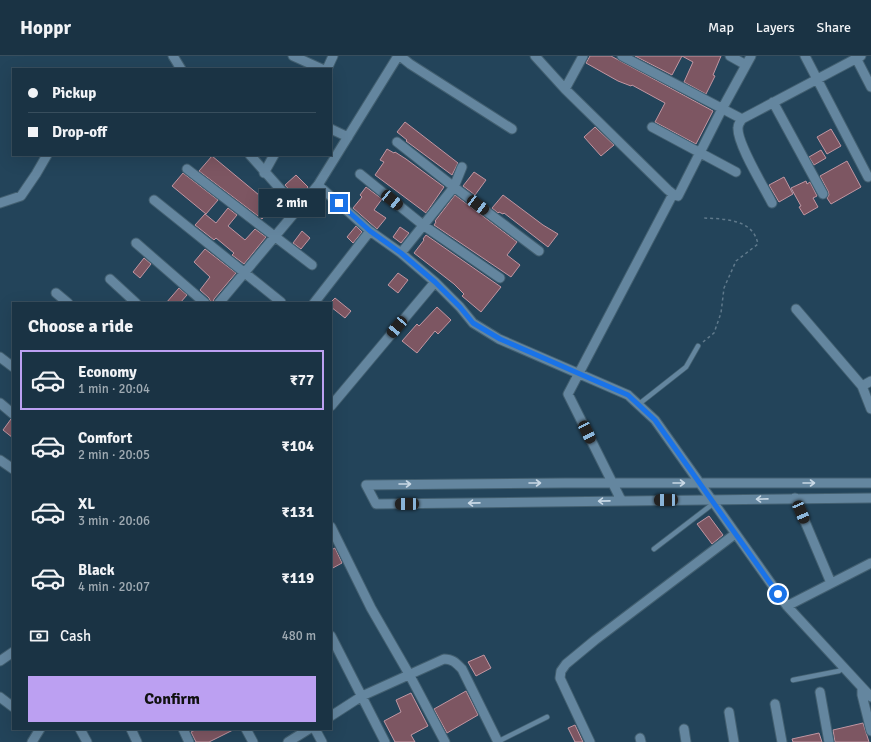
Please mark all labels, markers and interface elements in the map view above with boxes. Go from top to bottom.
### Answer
text: Hoppr [20,16,71,40]
text: Map [708,19,734,36]
text: Layers [756,19,795,36]
text: Share [817,19,851,36]
text: Pickup [52,84,96,102]
text: Drop-off [52,123,107,141]
car [379,188,405,212]
callout: 2 min [259,189,325,217]
car [465,193,491,217]
route end [330,194,348,212]
text: 2 min [276,195,308,211]
car [385,314,409,340]
text: Choose a ride [28,315,133,337]
icon: car [30,362,66,398]
text: Economy [78,363,137,381]
text: ₹77 [290,371,314,389]
text: 1 min · 20:04 [78,381,150,397]
car [576,419,598,445]
icon: car [30,428,66,464]
text: Comfort [78,429,132,447]
text: ₹104 [282,437,314,455]
text: 2 min · 20:05 [78,447,150,463]
one-way arrow [528,479,541,487]
one-way arrow [672,479,685,487]
one-way arrow [802,479,815,487]
one-way arrow [398,480,411,488]
icon: car [30,494,66,530]
car [654,494,678,506]
text: XL [78,495,95,513]
one-way arrow [756,495,769,503]
one-way arrow [598,497,611,505]
car [395,498,419,510]
one-way arrow [468,499,481,507]
car [791,499,811,525]
text: ₹131 [282,503,314,521]
text: 3 min · 20:06 [78,513,150,529]
icon: car [30,560,66,596]
text: Black [78,561,115,579]
text: ₹119 [282,569,314,587]
text: 4 min · 20:07 [78,579,150,595]
route start [769,585,787,603]
icon: cash [28,625,50,647]
text: Cash [60,627,91,645]
text: 480 m [282,628,316,644]
button: Confirm [28,676,316,722]

